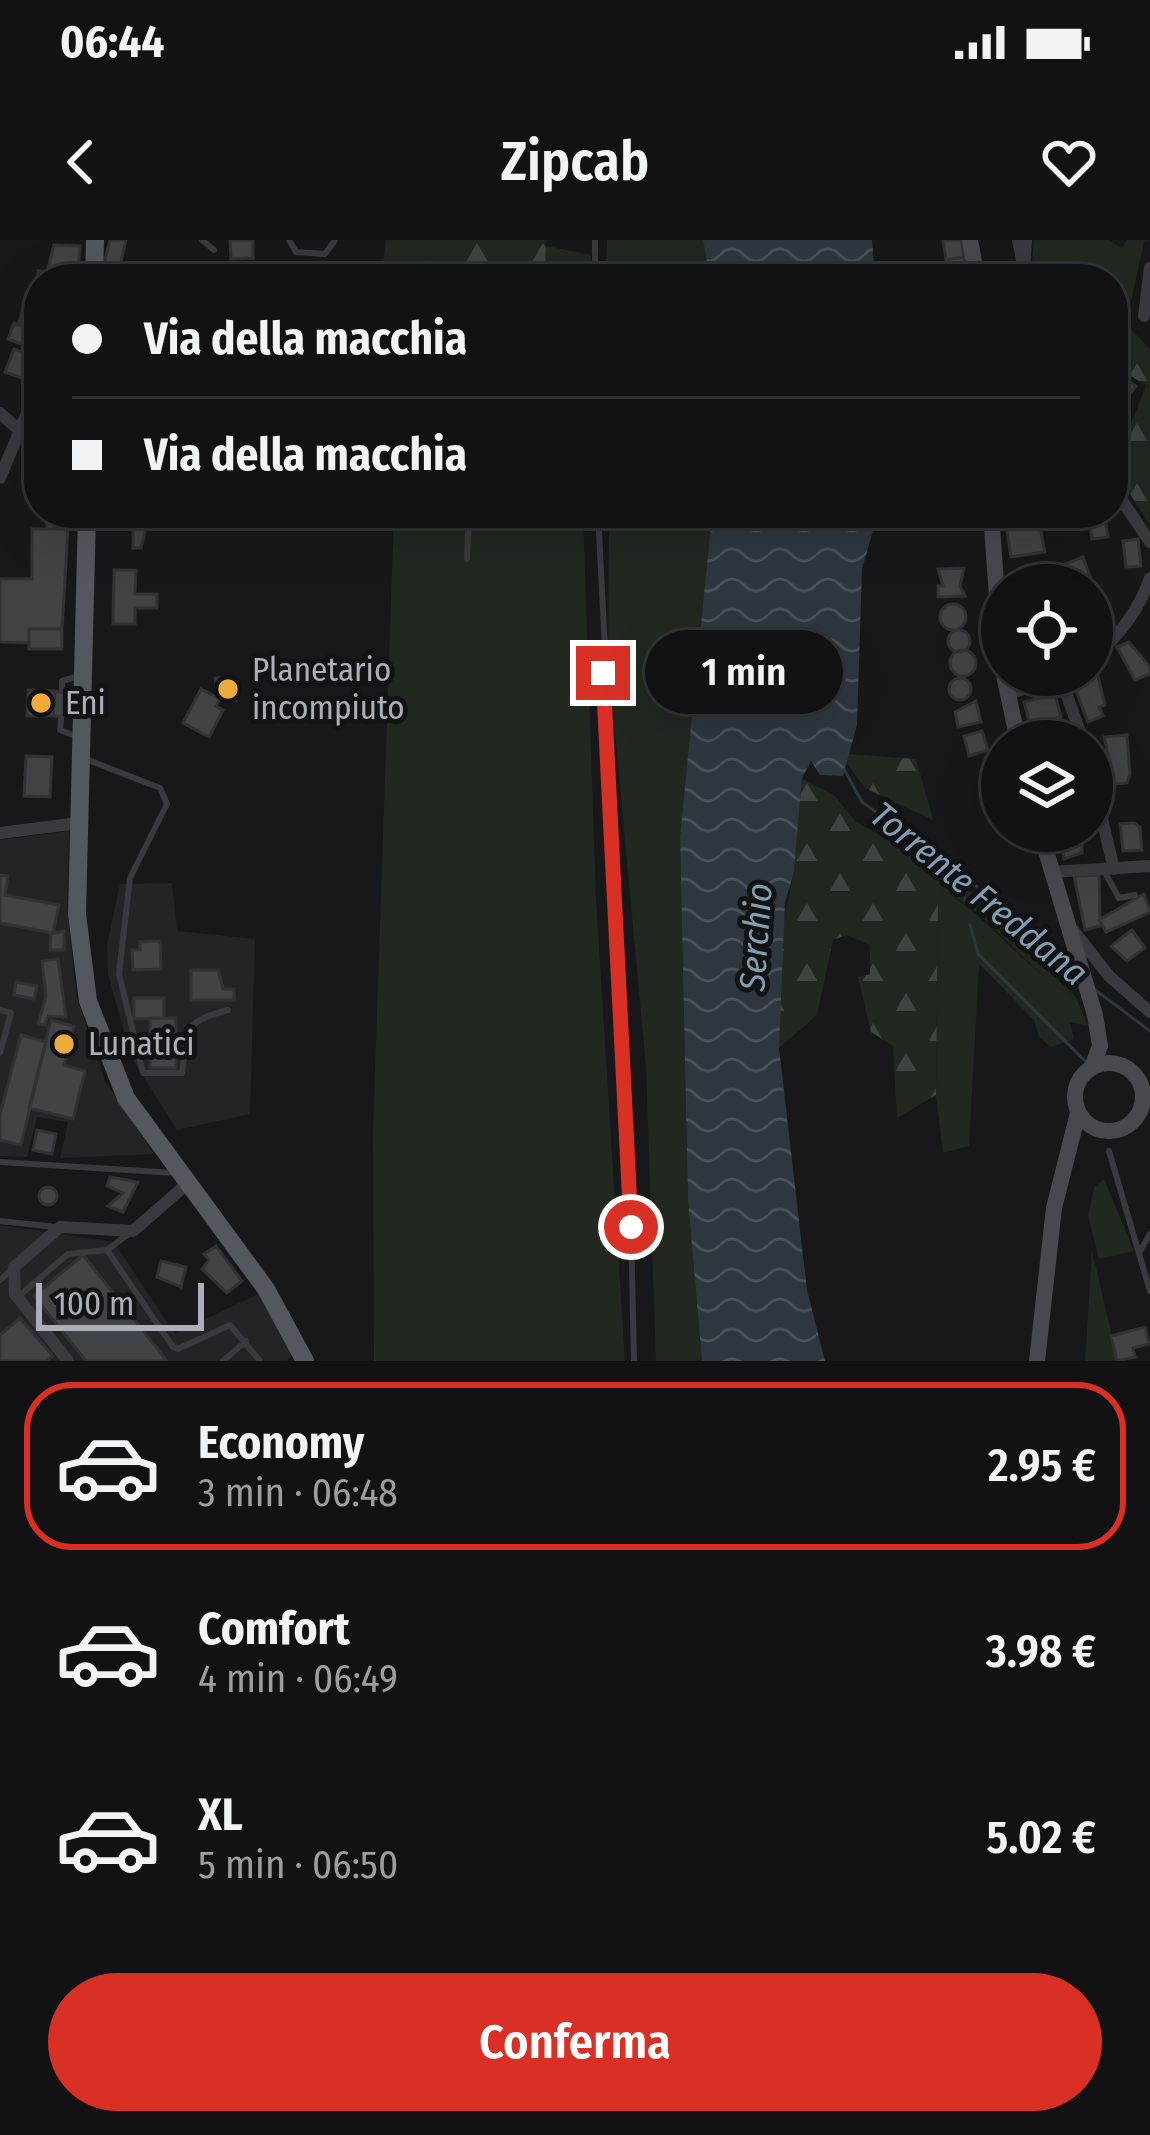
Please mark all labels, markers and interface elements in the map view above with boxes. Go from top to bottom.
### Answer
text: 06:44 [60,15,164,69]
icon: back [48,129,114,195]
icon: heart [1036,129,1102,195]
text: Zipcab [501,130,649,194]
text: Via della macchia [144,312,467,366]
text: Via della macchia [144,428,467,482]
map controls [981,564,1113,852]
button: locate [981,564,1113,696]
callout: 1 min [645,631,843,715]
route end [576,646,630,700]
text: 1 min [702,649,786,695]
place label: Planetario incompiuto [252,650,405,728]
marker: Planetario incompiuto [215,676,241,702]
place label: Eni [65,683,106,723]
marker: Eni [28,690,54,716]
button: layers [981,720,1113,852]
water label: Torrente Freddana [861,793,1097,995]
water label: Serchio [730,881,782,994]
place label: Lunatici [88,1024,195,1064]
marker: Lunatici [51,1031,77,1057]
route start [604,1200,658,1254]
scale bar [36,1277,204,1330]
text: 100 m [54,1284,134,1324]
icon: car [54,1412,162,1520]
text: Economy [198,1416,364,1470]
text: 2.95 € [988,1439,1096,1493]
text: 3 min · 06:48 [198,1470,398,1516]
icon: car [54,1598,162,1706]
text: Comfort [198,1602,350,1656]
text: 3.98 € [986,1625,1096,1679]
text: 4 min · 06:49 [198,1656,398,1702]
icon: car [54,1784,162,1892]
text: XL [198,1788,243,1842]
text: 5.02 € [987,1811,1096,1865]
text: 5 min · 06:50 [198,1842,398,1888]
button: Conferma [48,1973,1102,2111]

